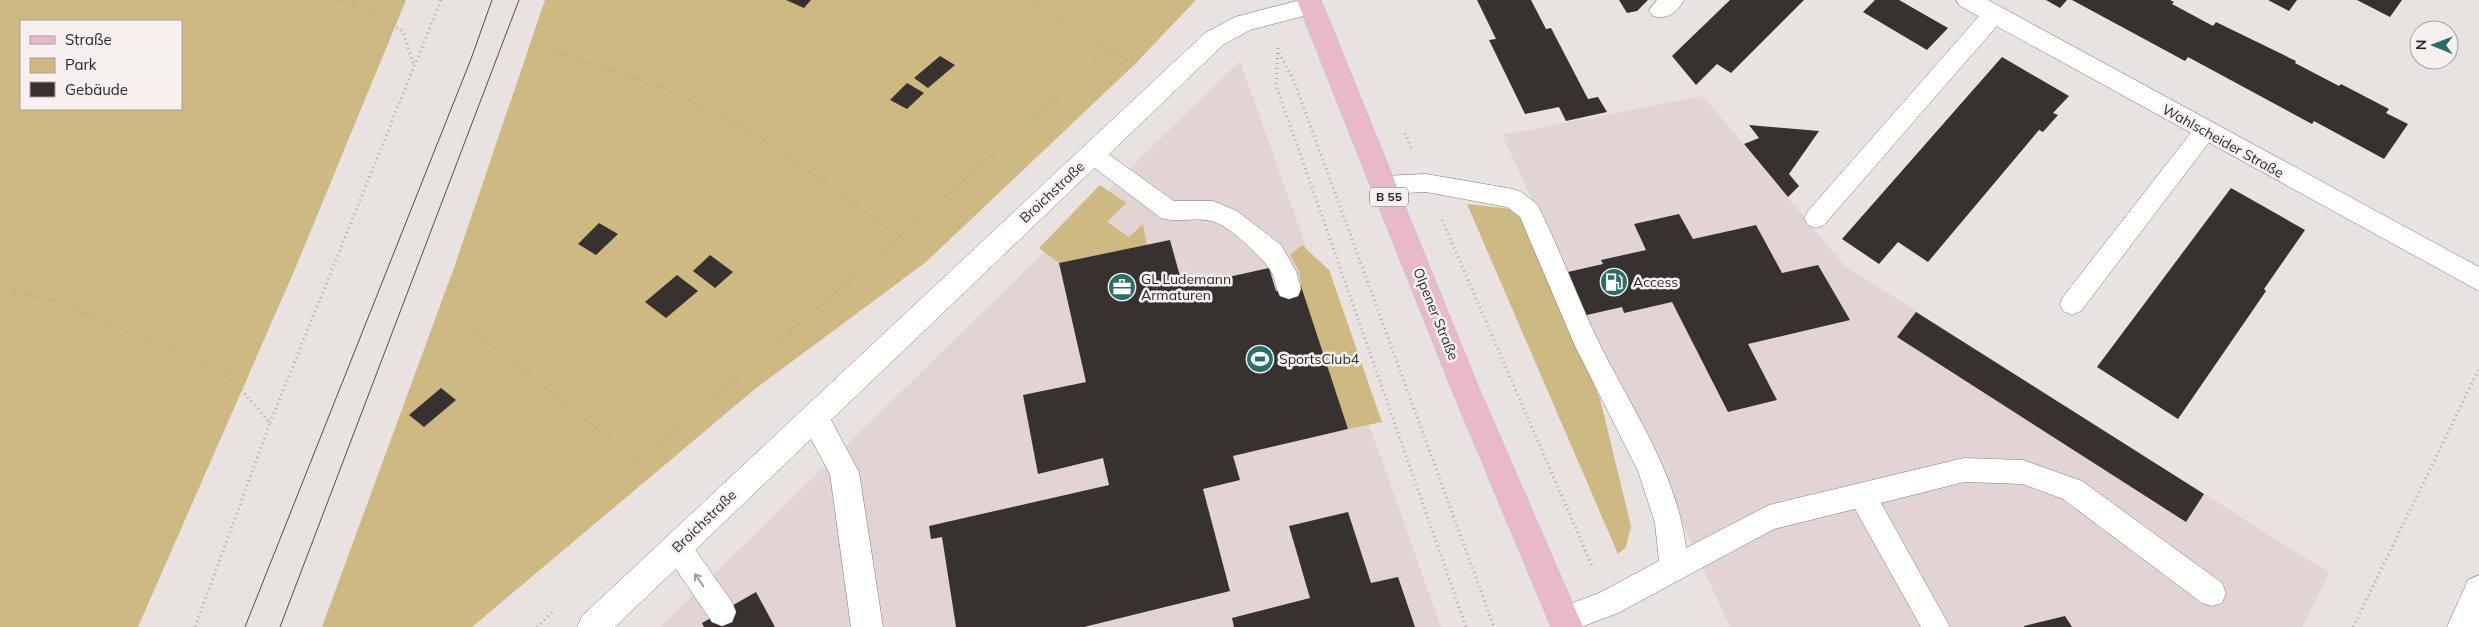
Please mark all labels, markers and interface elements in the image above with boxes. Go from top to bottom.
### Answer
legend [20,20,182,110]
north arrow [2409,20,2459,70]
text: Straße [65,30,112,49]
text: N [2412,39,2430,50]
text: Park [65,55,97,74]
text: Gebäude [65,80,128,99]
street label: Wahlscheider Straße [2159,100,2287,182]
street label: Broichstraße [1016,157,1088,227]
road number: B 55 [1370,188,1408,206]
street label: Olpener Straße [1409,265,1463,363]
fuel station icon: Access [1599,267,1629,297]
place label: GL Ludemann Armaturen [1141,270,1231,304]
office icon: GL Ludemann Armaturen [1107,272,1137,302]
place label: Access [1633,273,1678,291]
sports icon: SportsClub4 [1245,344,1275,374]
place label: SportsClub4 [1279,350,1360,368]
street label: Broichstraße [668,486,740,556]
one-way arrow [694,573,704,587]

